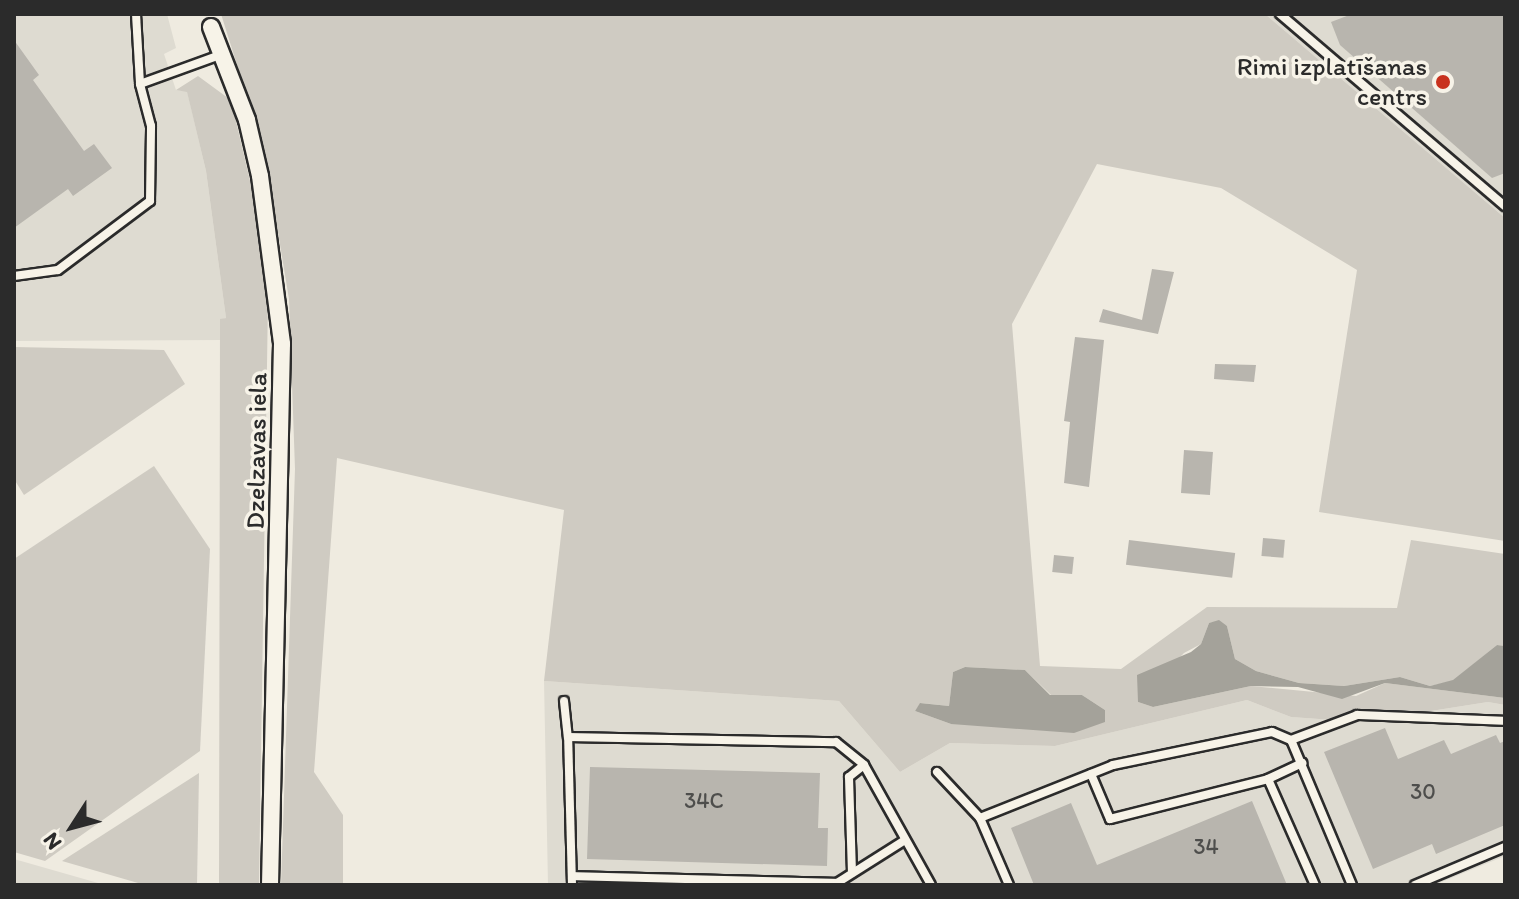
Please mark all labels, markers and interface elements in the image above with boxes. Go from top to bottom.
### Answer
place label: Rimi izplatīšanas centrs [1238,51,1427,112]
marker: Rimi izplatīšanas centrs [1434,73,1452,91]
street label: Dzelzavas iela [240,372,274,530]
house number: 30 [1410,779,1436,805]
north arrow [32,787,112,867]
house number: 34C [684,788,724,814]
text: N [37,827,67,855]
house number: 34 [1193,834,1219,860]

